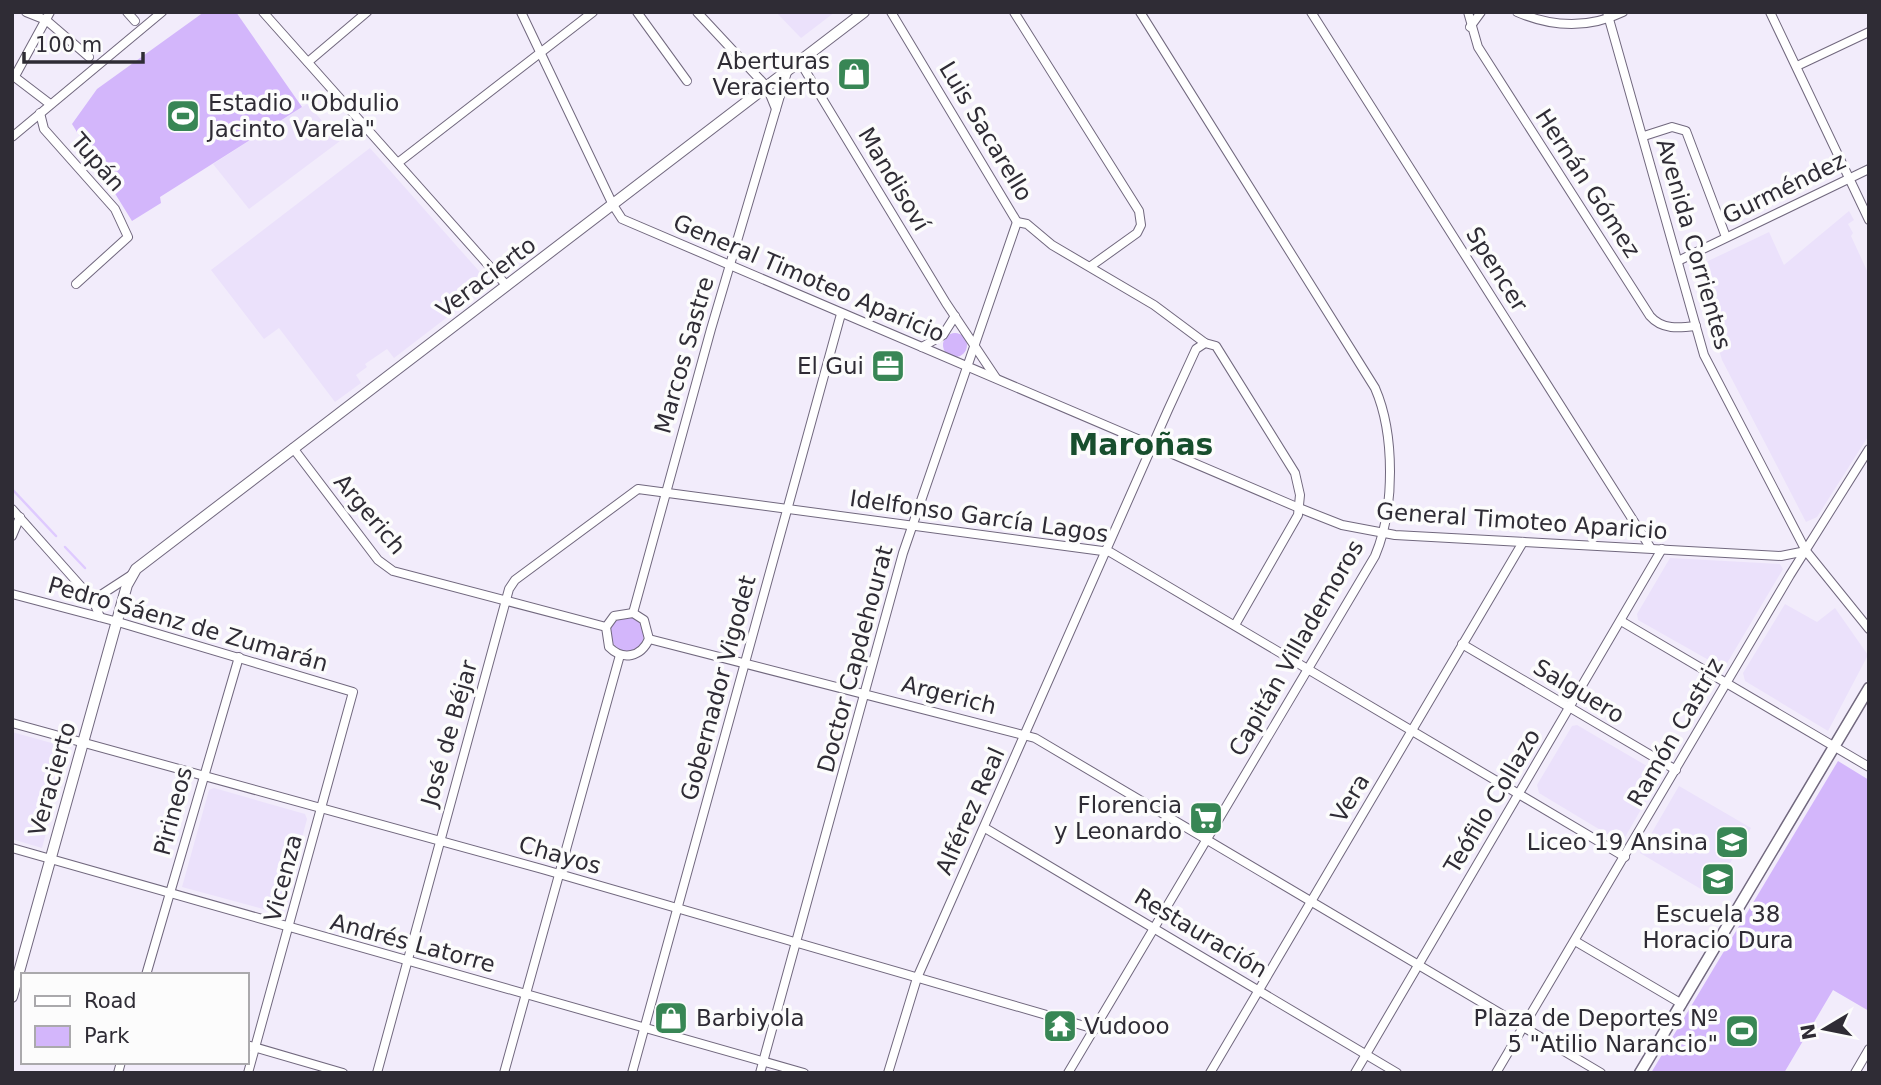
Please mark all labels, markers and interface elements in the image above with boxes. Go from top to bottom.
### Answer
scale bar [24,21,144,65]
text: 100 m [35,33,102,57]
place label: Aberturas Veracierto [713,48,830,100]
shop icon: Aberturas Veracierto [835,55,873,93]
street label: Luis Sacarello [934,57,1038,205]
place label: Estadio "Obdulio Jacinto Varela" [206,90,399,142]
sports icon: Estadio "Obdulio Jacinto Varela" [164,97,202,135]
street label: Hernán Gómez [1530,104,1646,262]
street label: Mandisoví [853,123,935,236]
street label: Tupán [65,127,130,196]
street label: Avenida Corrientes [1651,136,1737,352]
street label: Gurméndez [1718,147,1850,229]
street label: General Timoteo Aparicio [669,209,949,347]
street label: Spencer [1461,222,1533,316]
street label: Veracierto [431,231,541,323]
street label: Marcos Sastre [649,274,719,436]
office icon: El Gui [869,347,907,385]
place label: El Gui [797,353,864,379]
district label: Maroñas [1069,427,1213,462]
street label: Argerich [329,469,411,559]
street label: Idelfonso García Lagos [848,485,1110,547]
street label: General Timoteo Aparicio [1375,498,1669,544]
street label: Capitán Villademoros [1224,535,1368,761]
street label: Doctor Capdehourat [812,543,898,775]
street label: Pedro Sáenz de Zumarán [45,572,331,676]
street label: Gobernador Vigodet [675,573,761,803]
street label: Ramón Castriz [1622,653,1728,811]
street label: Salguero [1529,654,1629,728]
street label: José de Béjar [415,657,482,811]
street label: Argerich [899,671,999,719]
street label: Veracierto [23,719,81,839]
street label: Teófilo Collazo [1438,724,1545,879]
street label: Alférez Real [930,743,1010,879]
street label: Pirineos [149,764,197,858]
street label: Vera [1326,769,1374,827]
place label: Florencia y Leonardo [1054,792,1182,844]
supermarket icon: Florencia y Leonardo [1187,799,1225,837]
school or university icon: Liceo 19 Ansina [1713,823,1751,861]
place label: Liceo 19 Ansina [1527,829,1708,855]
street label: Chayos [516,831,604,879]
street label: Vicenza [259,832,307,924]
school or university icon: Escuela 38 Horacio Dura [1699,860,1737,898]
street label: Restauración [1130,883,1272,983]
place label: Escuela 38 Horacio Dura [1642,901,1794,953]
street label: Andrés Latorre [328,909,498,977]
legend [21,973,248,1064]
text: Road [84,989,137,1013]
north arrow [1790,994,1860,1064]
shop icon: Barbiyola [652,999,690,1037]
place label: Barbiyola [696,1005,805,1031]
place label: Plaza de Deportes Nº 5 "Atilio Narancio" [1474,1005,1718,1057]
temple icon: Vudooo [1041,1007,1079,1045]
sports icon: Plaza de Deportes Nº 5 "Atilio Narancio" [1723,1012,1761,1050]
place label: Vudooo [1084,1013,1170,1039]
text: N [1796,1022,1820,1042]
text: Park [84,1024,130,1048]

